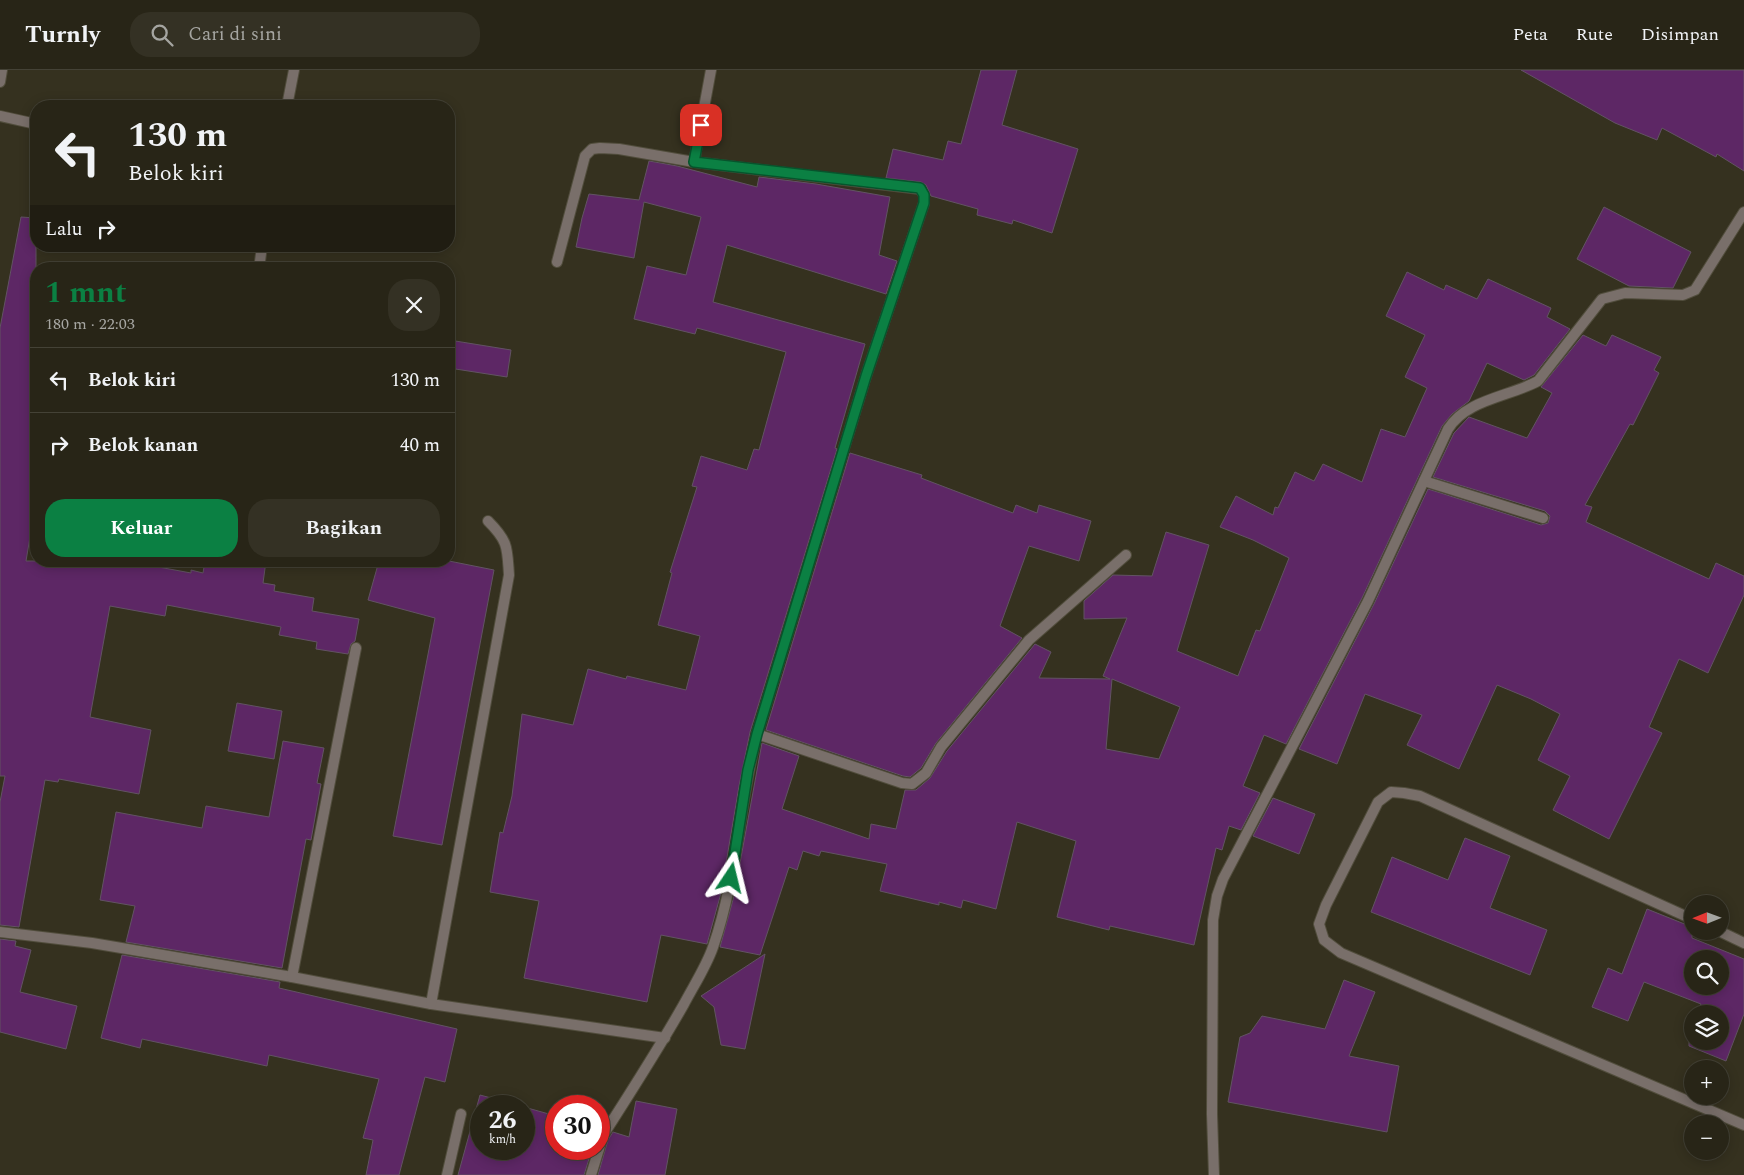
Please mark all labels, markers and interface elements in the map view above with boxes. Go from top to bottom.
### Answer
search box [130,12,480,57]
text: Turnly [25,17,100,53]
text: Cari di sini [188,20,282,49]
icon: search [148,21,176,49]
text: Peta [1513,21,1548,48]
text: Rute [1576,21,1613,48]
text: Disimpan [1641,21,1719,48]
pin [680,104,722,146]
text: 130 m [128,109,227,162]
icon: arrive [687,111,715,139]
icon: left [45,120,110,185]
text: Belok kiri [128,157,224,190]
text: Lalu [45,215,82,244]
icon: right [92,215,120,243]
text: 1 mnt [45,270,126,316]
button: close [388,279,440,331]
text: 180 m · 22:03 [45,312,135,336]
icon: left [45,366,73,394]
text: Belok kiri [88,366,176,395]
text: 130 m [390,366,440,395]
icon: right [45,431,73,459]
text: Belok kanan [88,431,198,460]
text: 40 m [400,431,440,460]
button: Keluar [45,499,238,557]
button: Bagikan [248,499,440,557]
position arrow [704,851,756,903]
north arrow [1684,895,1729,940]
map controls [1684,895,1729,1160]
button: search [1684,950,1729,995]
button: layers [1684,1005,1729,1050]
button: + [1684,1060,1729,1105]
speed limit sign: 30 [545,1095,610,1160]
text: 26 [488,1102,517,1140]
button: − [1684,1115,1729,1160]
text: km/h [489,1130,516,1149]

